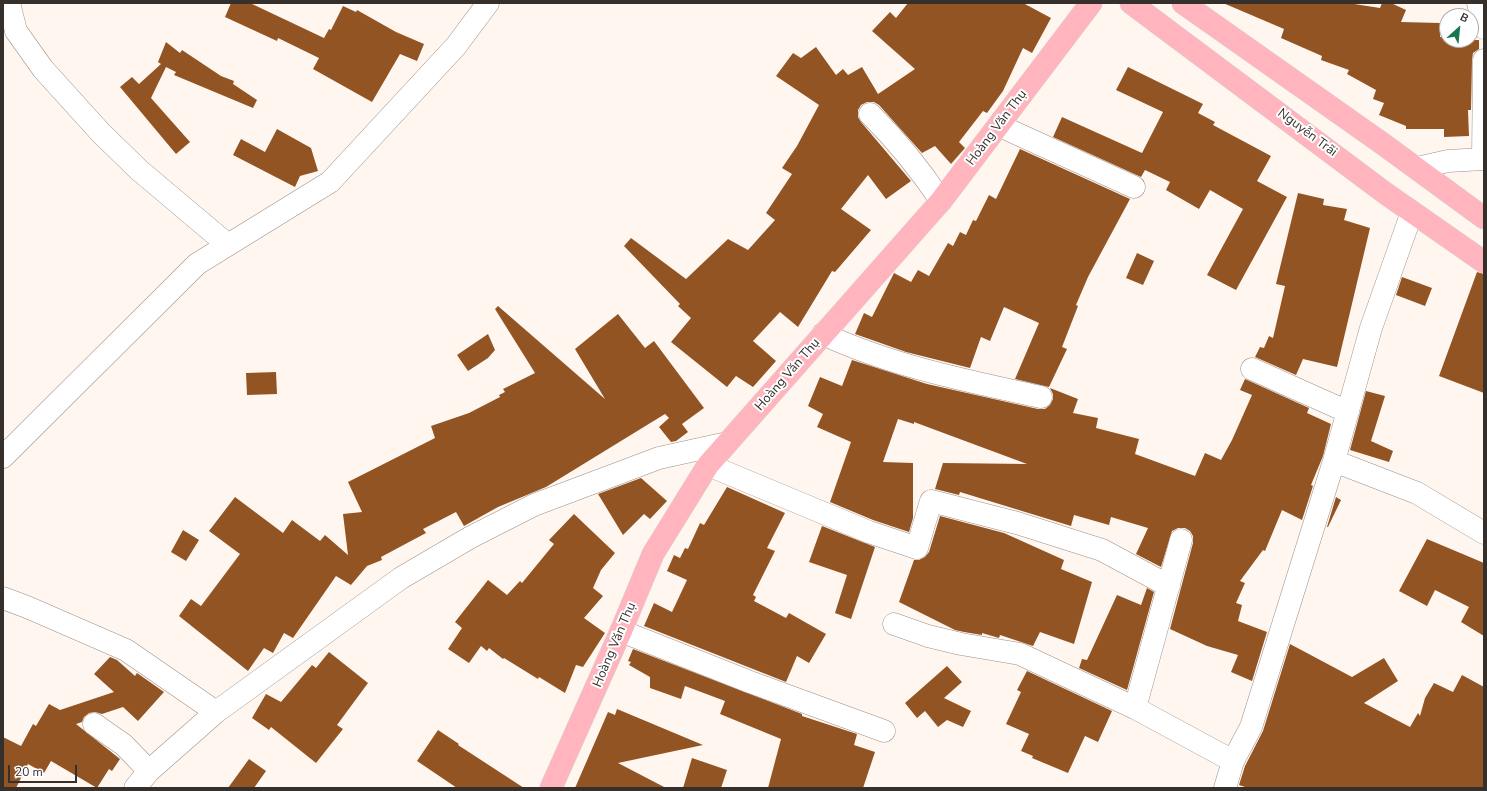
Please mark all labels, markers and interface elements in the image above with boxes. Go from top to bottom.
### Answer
north arrow [1439,8,1479,48]
text: B [1457,9,1471,26]
street label: Hoàng Văn Thụ [963,87,1031,169]
street label: Nguyễn Trãi [1274,106,1340,160]
street label: Hoàng Văn Thụ [752,336,824,414]
street label: Hoàng Văn Thụ [590,600,640,690]
scale bar [10,757,79,783]
text: 20 m [15,764,43,780]

